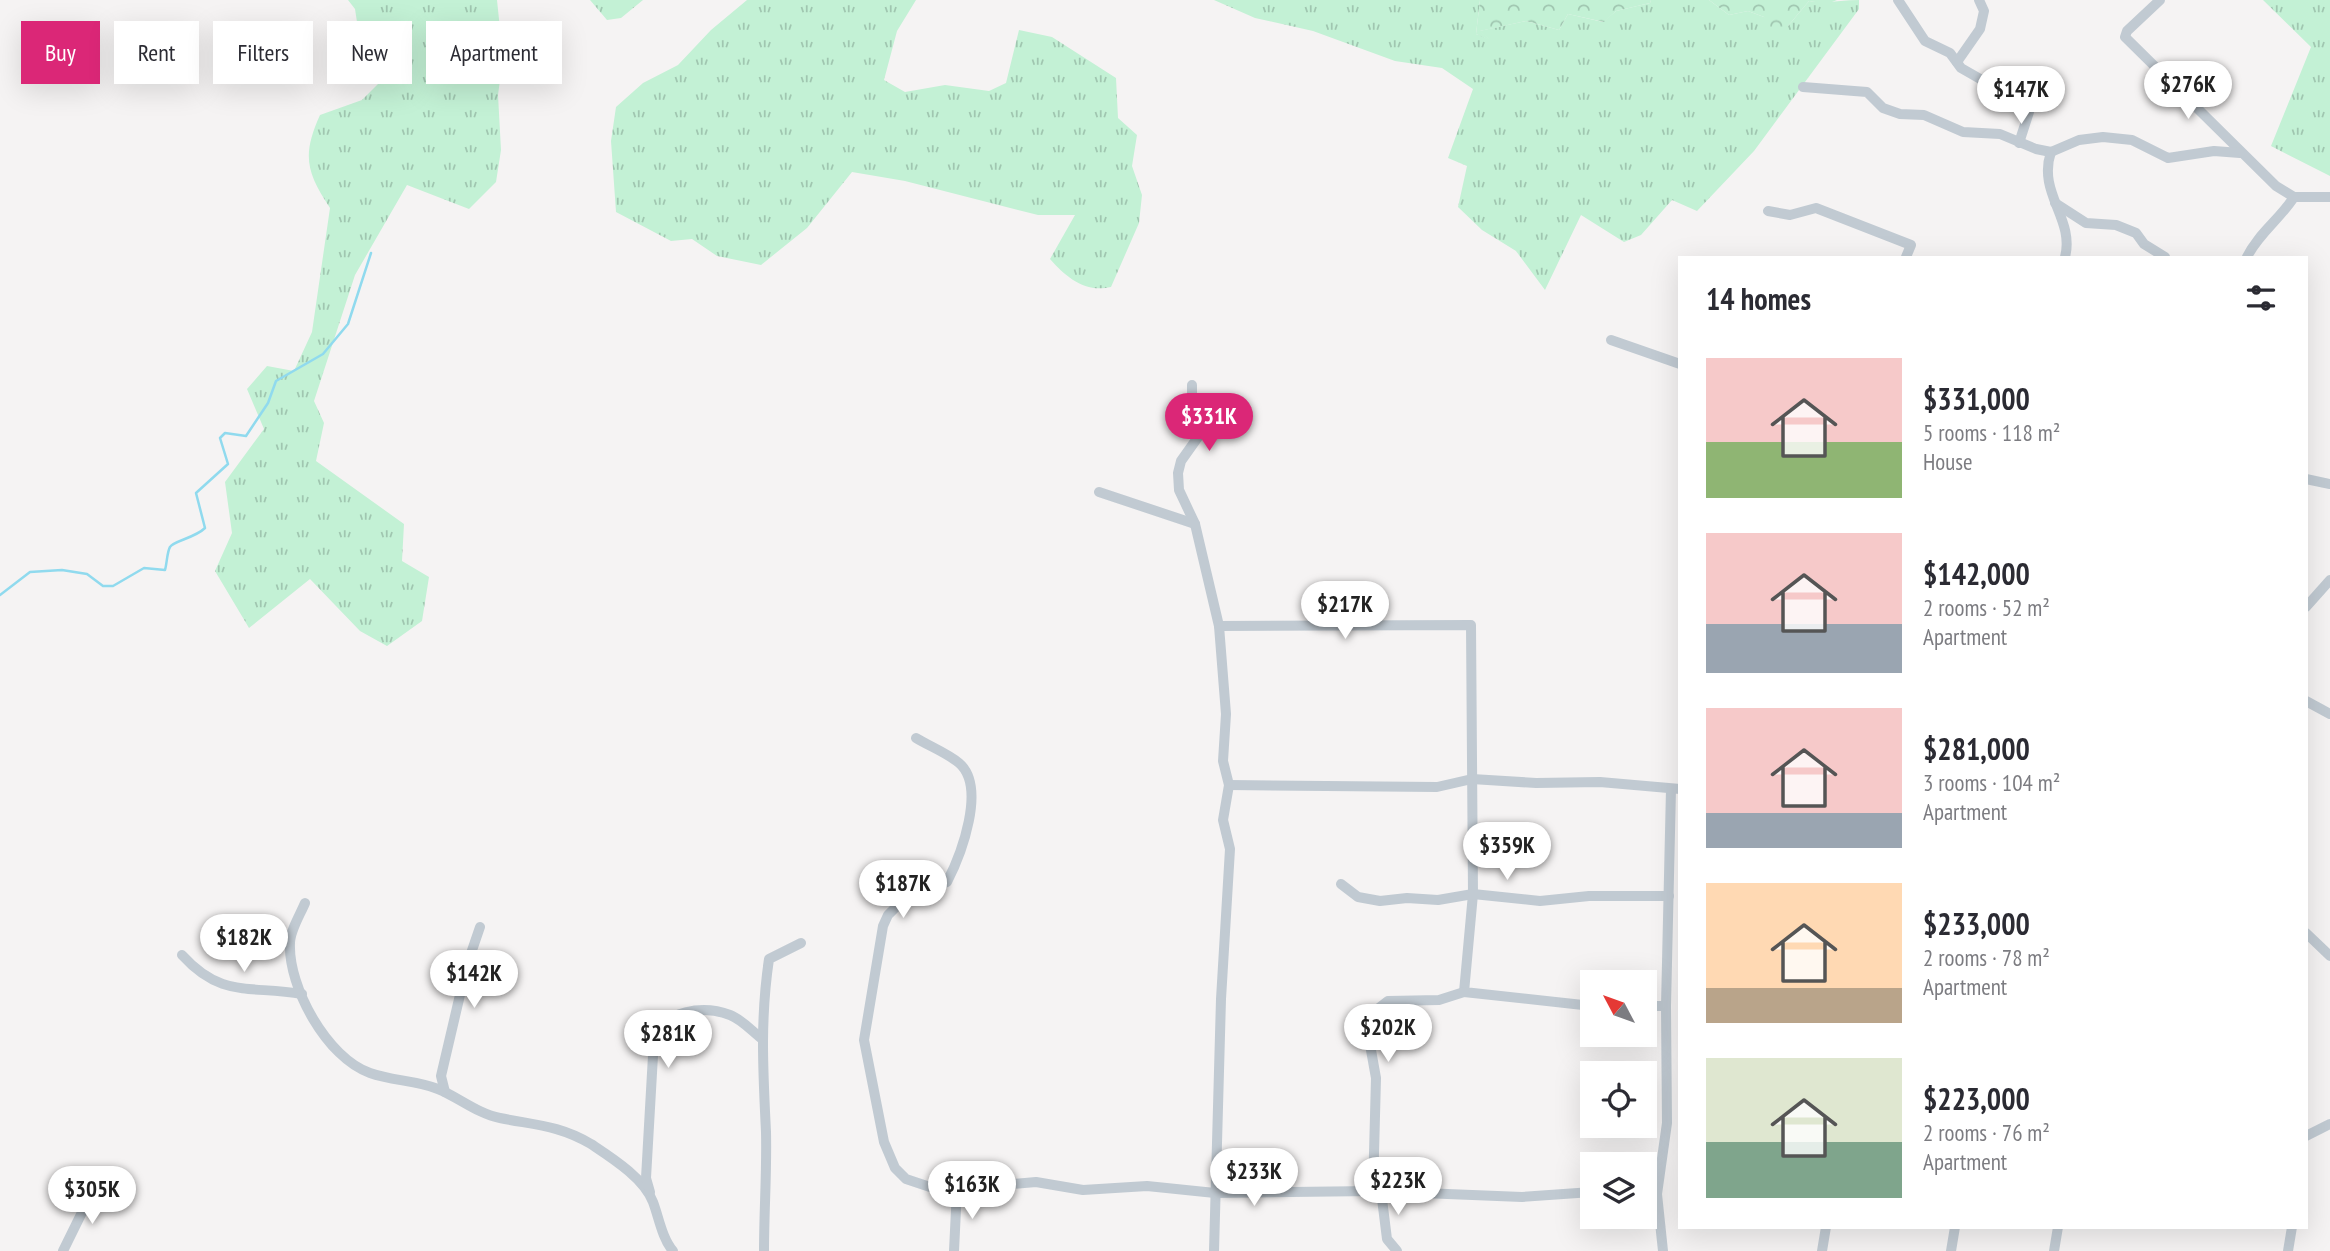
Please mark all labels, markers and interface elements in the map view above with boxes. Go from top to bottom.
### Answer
chip: Buy [21,21,100,84]
chip: Rent [114,21,199,84]
chip: Filters [213,21,313,84]
chip: New [327,21,412,84]
chip: Apartment [426,21,562,84]
pin: $276K [2139,61,2237,121]
pin: $147K [1972,66,2070,126]
text: $276K [2160,69,2216,98]
text: $147K [1993,74,2049,103]
text: 14 homes [1706,279,1811,318]
icon: filters [2242,279,2280,317]
text: $331,000 [1923,379,2030,418]
icon: home [1762,386,1846,470]
pin: $331K [1160,393,1258,453]
text: $331K [1181,401,1237,430]
text: 5 rooms · 118 m² [1923,418,2060,447]
text: House [1923,447,1973,476]
text: $142,000 [1923,554,2030,593]
icon: home [1762,561,1846,645]
pin: $217K [1296,582,1394,641]
text: $217K [1317,589,1373,618]
text: 2 rooms · 52 m² [1923,593,2050,622]
text: Apartment [1923,622,2007,651]
text: $281,000 [1923,729,2030,768]
icon: home [1762,736,1846,820]
text: 3 rooms · 104 m² [1923,768,2060,797]
text: Apartment [1923,797,2007,826]
pin: $359K [1458,822,1556,882]
text: $359K [1479,830,1535,859]
pin: $187K [854,860,952,920]
text: $187K [875,868,931,897]
text: $233,000 [1923,904,2030,943]
icon: home [1762,911,1846,995]
pin: $182K [195,914,293,974]
text: $182K [216,922,272,951]
text: 2 rooms · 78 m² [1923,943,2050,972]
pin: $142K [425,950,523,1010]
text: $142K [446,958,502,987]
north arrow [1580,970,1657,1046]
map controls [1580,970,1657,1229]
text: Apartment [1923,972,2007,1001]
pin: $202K [1339,1004,1437,1064]
pin: $281K [619,1010,717,1070]
text: $202K [1360,1012,1416,1041]
text: $281K [640,1018,696,1047]
button: locate [1580,1061,1657,1138]
text: $223,000 [1923,1079,2030,1118]
icon: home [1762,1086,1846,1170]
text: 2 rooms · 76 m² [1923,1118,2050,1147]
text: Apartment [1923,1147,2007,1176]
pin: $233K [1205,1148,1303,1208]
button: layers [1580,1152,1657,1229]
text: $233K [1226,1156,1282,1185]
pin: $223K [1349,1158,1447,1217]
pin: $163K [923,1162,1021,1221]
text: $223K [1370,1165,1426,1194]
pin: $305K [43,1166,141,1226]
text: $163K [944,1169,1000,1198]
text: $305K [64,1174,120,1203]

